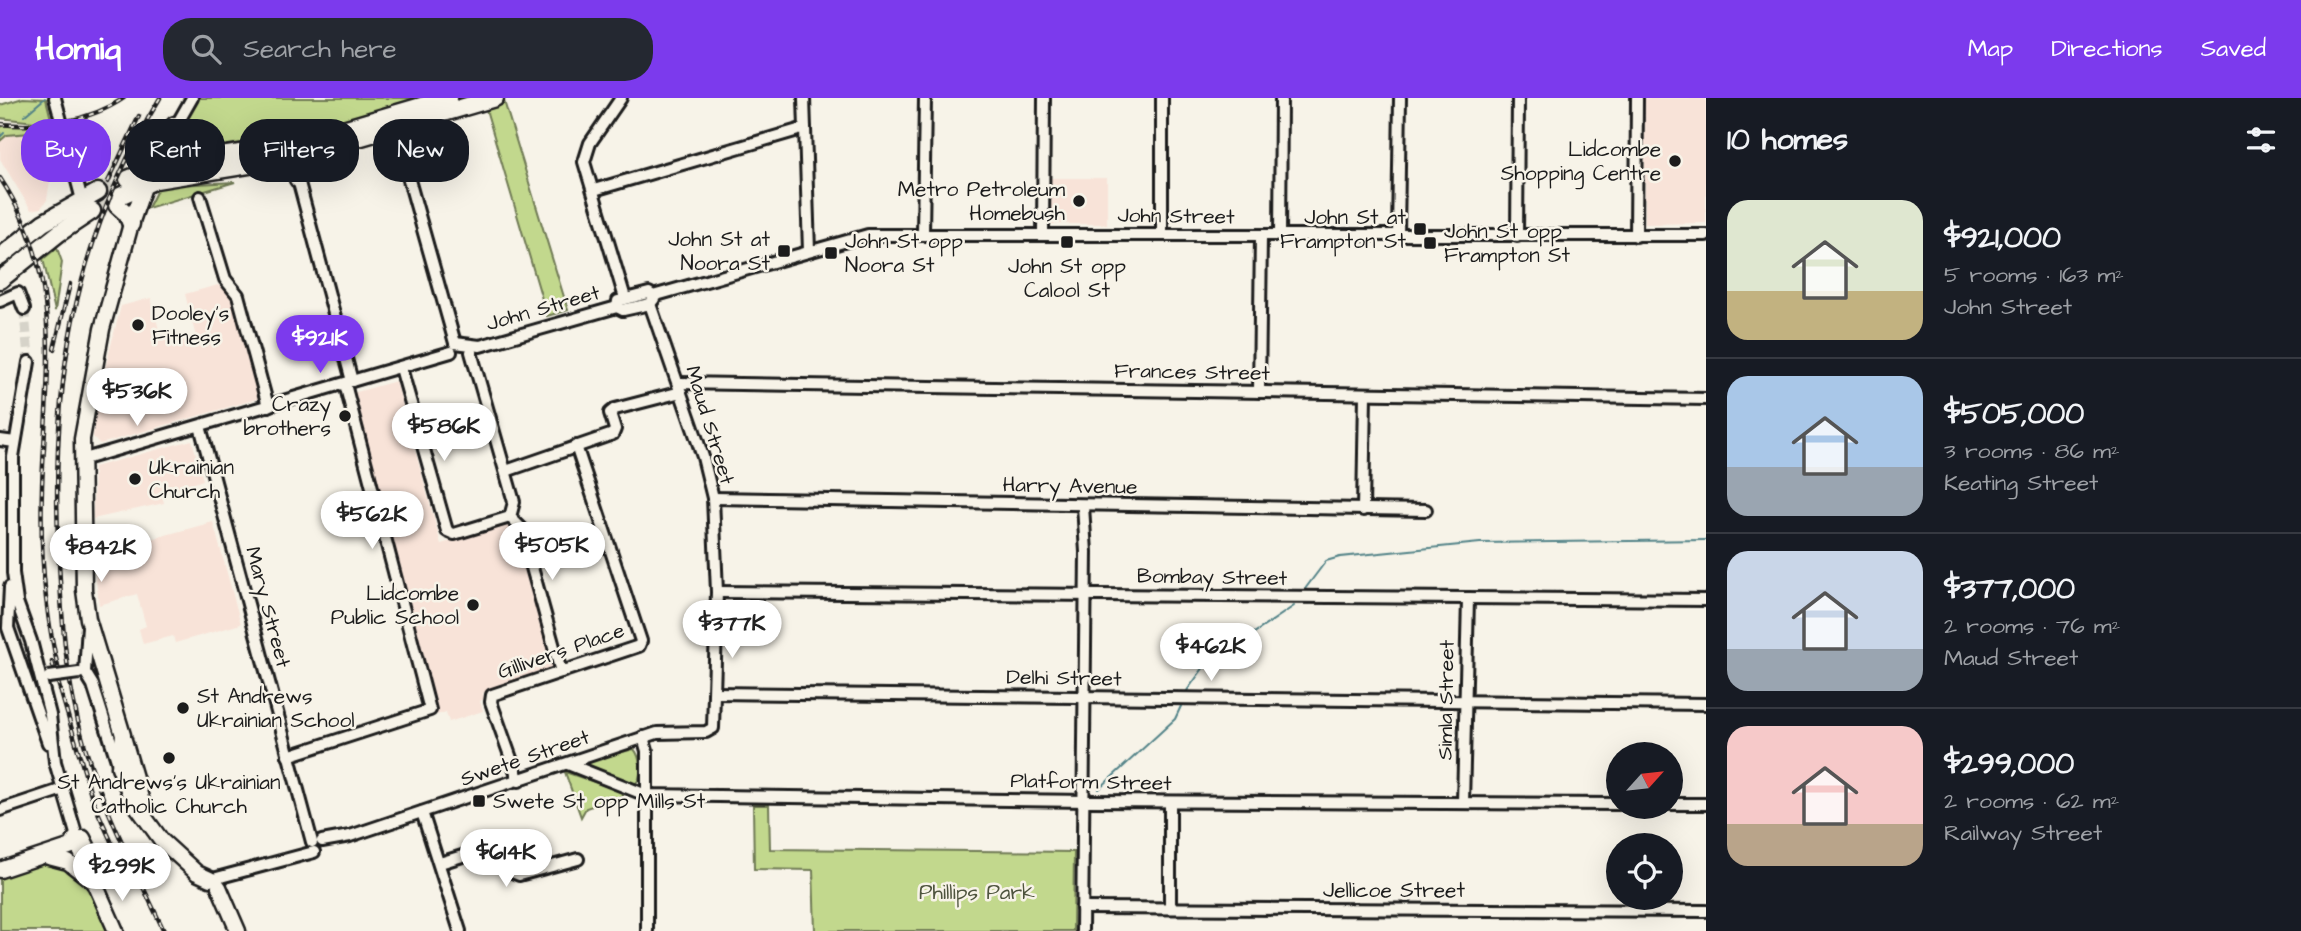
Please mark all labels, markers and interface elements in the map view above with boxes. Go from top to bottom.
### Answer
search box [163,18,653,81]
text: Homiq [35,26,121,72]
icon: search [187,30,225,68]
text: Search here [243,31,397,67]
text: Map [1968,32,2013,66]
text: Directions [2051,32,2163,66]
text: Saved [2201,32,2266,66]
chip: Buy [21,119,111,182]
chip: Rent [125,119,225,182]
chip: Filters [239,119,359,182]
chip: New [373,119,469,182]
text: 10 homes [1727,119,1848,161]
icon: filters [2242,121,2280,159]
place label: Lidcombe Shopping Centre [1501,135,1661,190]
marker: Lidcombe Shopping Centre [1667,153,1683,169]
place label: Metro Petroleum Homebush [898,175,1066,228]
marker: Metro Petroleum Homebush [1071,193,1087,209]
street label: John Street [1117,200,1235,232]
place label: John St at Frampton St [1280,203,1407,257]
place label: John St opp Frampton St [1444,217,1571,271]
text: $921,000 [1944,217,2061,259]
marker: John St at Frampton St [1412,221,1428,237]
place label: John St at Noora St [668,225,770,278]
place label: John St opp Noora St [845,227,963,280]
icon: home [1783,228,1867,312]
marker: John St opp Calool St [1059,234,1075,250]
marker: John St opp Frampton St [1422,235,1438,251]
marker: John St at Noora St [776,243,792,259]
marker: John St opp Noora St [823,245,839,261]
place label: John St opp Calool St [1008,252,1126,305]
text: 5 rooms · 163 m² [1944,259,2124,291]
street label: John Street [483,278,604,338]
text: John Street [1944,291,2072,323]
place label: Dooley's Fitness [152,299,229,352]
pin: $921K [271,316,369,375]
marker: Dooley's Fitness [130,317,146,333]
text: $921K [292,322,348,354]
street label: Frances Street [1114,356,1271,388]
street label: Maud Street [678,362,742,488]
pin: $536K [88,368,186,428]
text: $536K [102,375,172,407]
place label: Crazy brothers [243,390,331,443]
text: $505,000 [1944,393,2084,435]
pin: $586K [395,404,493,463]
icon: home [1783,404,1867,488]
marker: Crazy brothers [337,408,353,424]
text: $586K [408,410,480,442]
text: 3 rooms · 86 m² [1944,435,2120,467]
place label: Ukrainian Church [149,453,234,506]
text: Keating Street [1944,467,2098,499]
street label: Harry Avenue [1002,470,1138,504]
marker: Ukrainian Church [127,471,143,487]
pin: $562K [323,491,421,551]
text: $562K [337,498,407,530]
pin: $505K [503,522,601,582]
pin: $842K [52,524,150,584]
text: $505K [515,529,589,561]
text: $842K [66,531,136,563]
street label: Mary Street [236,543,298,672]
street label: Bombay Street [1137,561,1288,595]
text: $377,000 [1944,568,2075,610]
place label: Lidcombe Public School [331,579,459,632]
icon: home [1783,579,1867,663]
marker: Lidcombe Public School [465,597,481,613]
pin: $377K [683,601,781,660]
text: $377K [699,607,765,639]
text: 2 rooms · 76 m² [1944,610,2120,642]
street label: Gillivers Place [494,616,628,686]
pin: $462K [1162,624,1260,683]
text: $462K [1176,630,1246,662]
street label: Simla Street [1430,639,1462,760]
text: Maud Street [1944,642,2078,674]
street label: Delhi Street [1006,662,1122,694]
place label: St Andrews Ukrainian School [197,682,355,735]
marker: St Andrews Ukrainian School [175,700,191,716]
street label: Swete Street [457,722,594,794]
north arrow [1606,742,1684,819]
map controls [1606,742,1683,910]
text: $299,000 [1944,743,2074,785]
marker: St Andrews’s Ukrainian Catholic Church [161,750,177,766]
icon: home [1783,754,1867,838]
street label: Platform Street [1010,766,1172,798]
place label: St Andrews’s Ukrainian Catholic Church [58,768,280,821]
text: 2 rooms · 62 m² [1944,785,2119,817]
place label: Swete St opp Mills St [493,787,706,817]
marker: Swete St opp Mills St [471,793,487,809]
text: Railway Street [1944,817,2102,849]
pin: $614K [457,830,555,889]
button: locate [1606,833,1683,910]
text: $614K [476,836,536,868]
pin: $299K [73,844,171,903]
text: $299K [89,850,155,882]
street label: Jellicoe Street [1323,876,1465,905]
park label: Phillips Park [919,878,1035,908]

